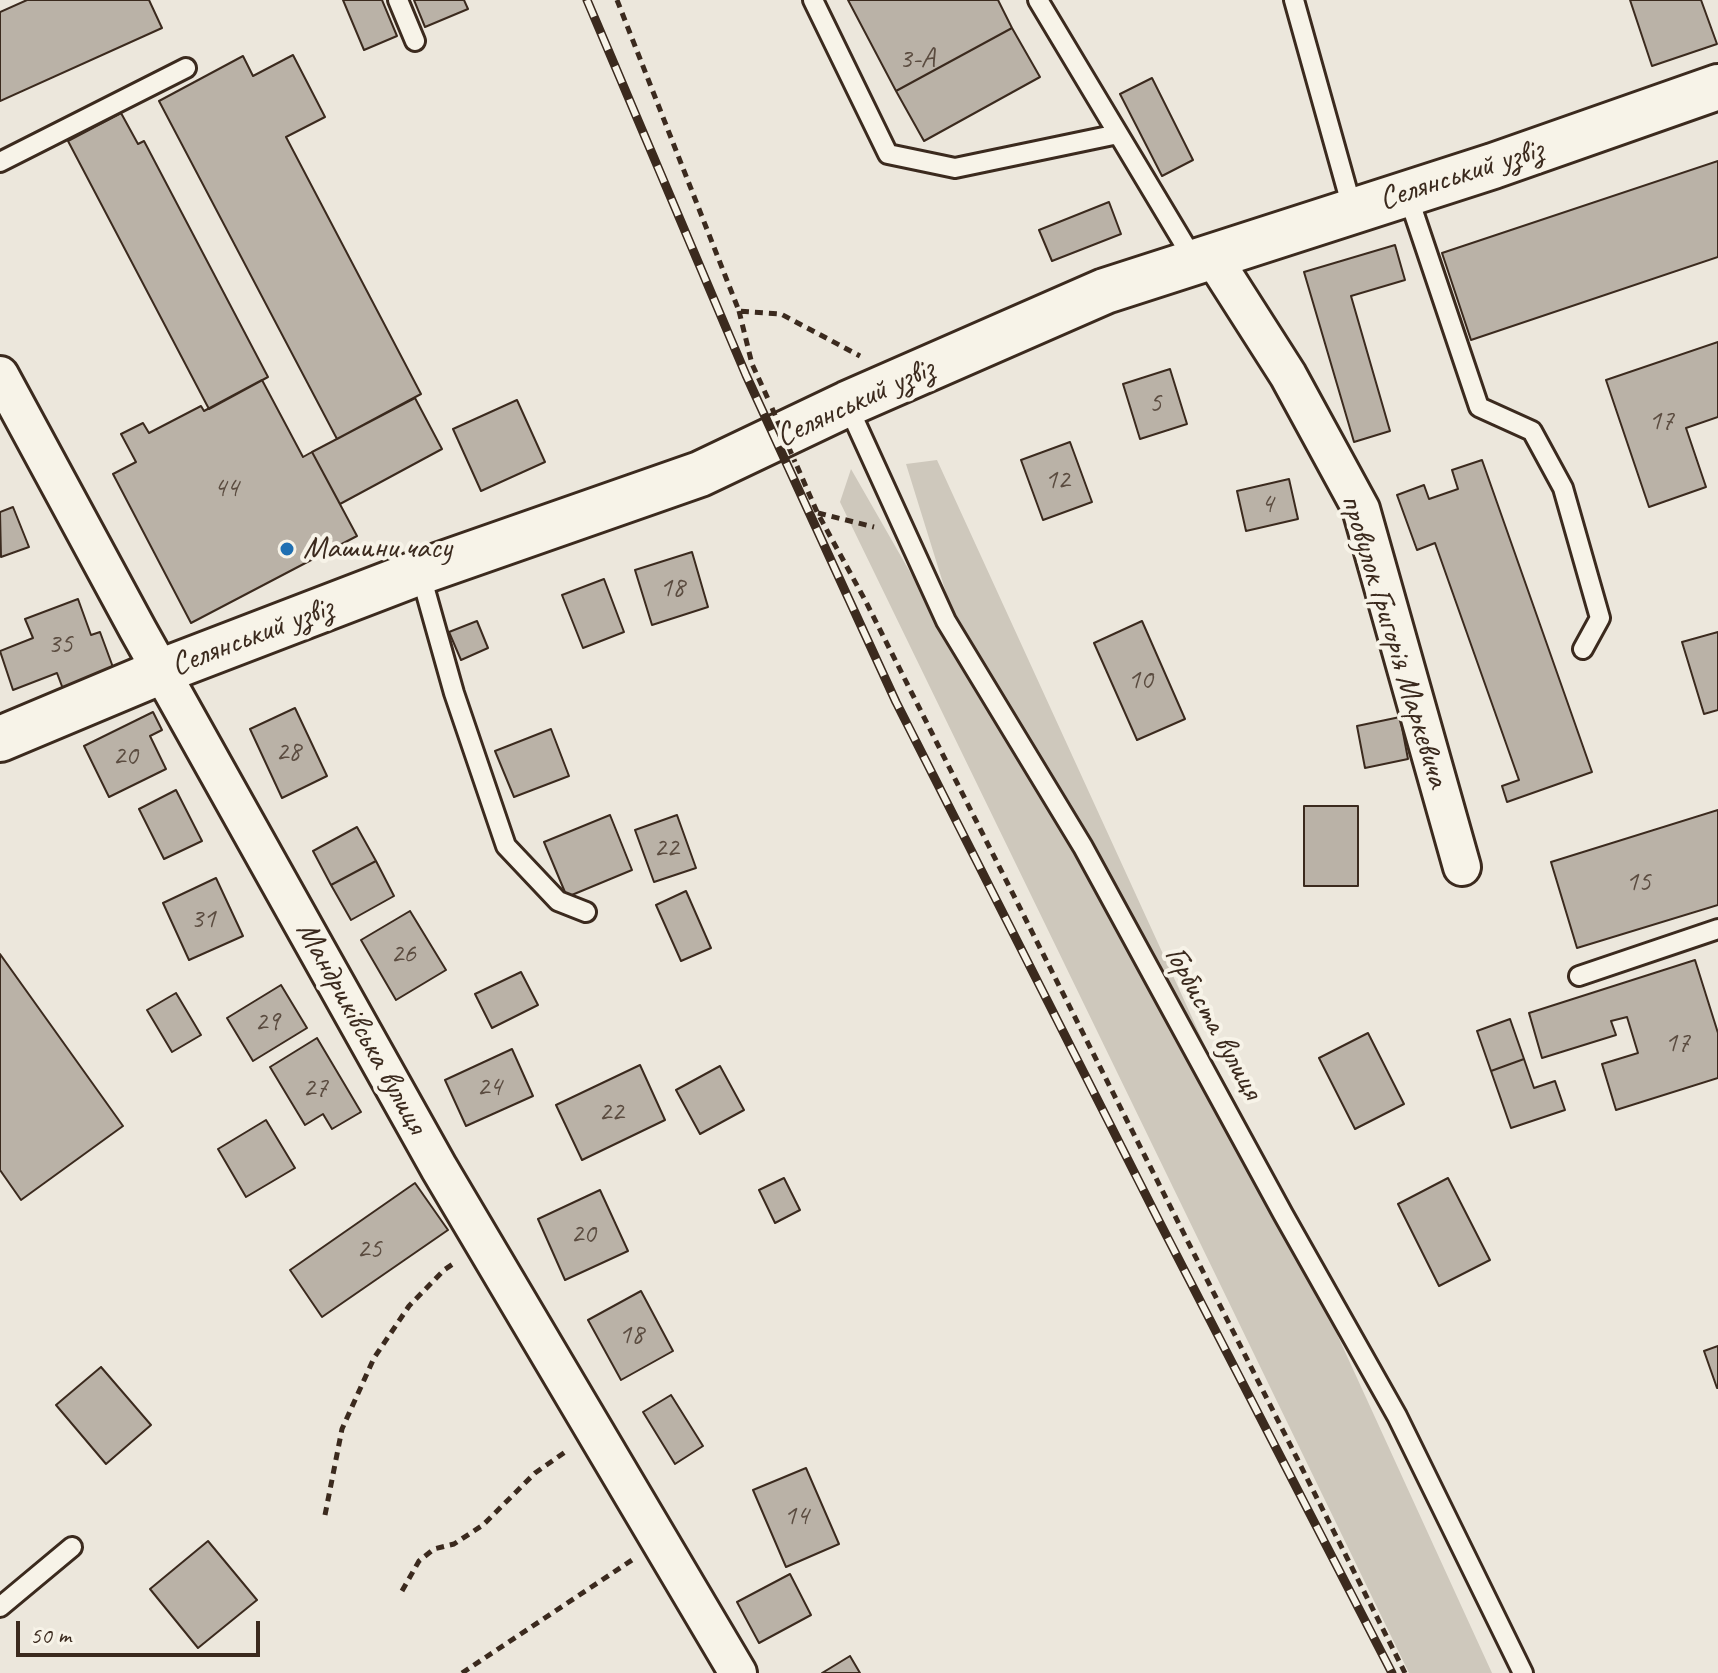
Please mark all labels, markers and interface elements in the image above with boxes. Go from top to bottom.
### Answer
house number: 3-А [899,43,935,77]
street label: Селянський узвіз [1374,131,1548,219]
street label: Селянський узвіз [770,350,940,456]
house number: 5 [1149,387,1161,421]
house number: 17 [1648,405,1674,439]
house number: 12 [1044,464,1070,498]
house number: 44 [213,472,239,506]
house number: 4 [1261,488,1273,522]
street label: провулок Григорія Маркевича [1331,490,1457,792]
place label: Машини часу [303,530,452,568]
marker: Машини часу [278,540,296,558]
house number: 18 [659,572,685,606]
street label: Селянський узвіз [166,589,338,685]
house number: 35 [47,628,73,662]
house number: 10 [1127,664,1153,698]
house number: 28 [275,736,301,770]
house number: 20 [112,740,138,774]
house number: 22 [653,832,679,866]
house number: 15 [1625,866,1651,900]
house number: 31 [190,903,216,937]
street label: Мандриківська вулиця [287,915,435,1141]
house number: 26 [390,938,416,972]
street label: Горбиста вулиця [1155,940,1271,1106]
house number: 29 [254,1006,280,1040]
house number: 17 [1664,1027,1690,1061]
house number: 24 [476,1071,502,1105]
house number: 27 [302,1072,328,1106]
house number: 22 [598,1096,624,1130]
house number: 20 [570,1218,596,1252]
house number: 25 [356,1233,382,1267]
house number: 18 [618,1319,644,1353]
house number: 14 [783,1500,809,1534]
scale bar [20,1605,264,1655]
text: 50 m [30,1620,71,1650]

